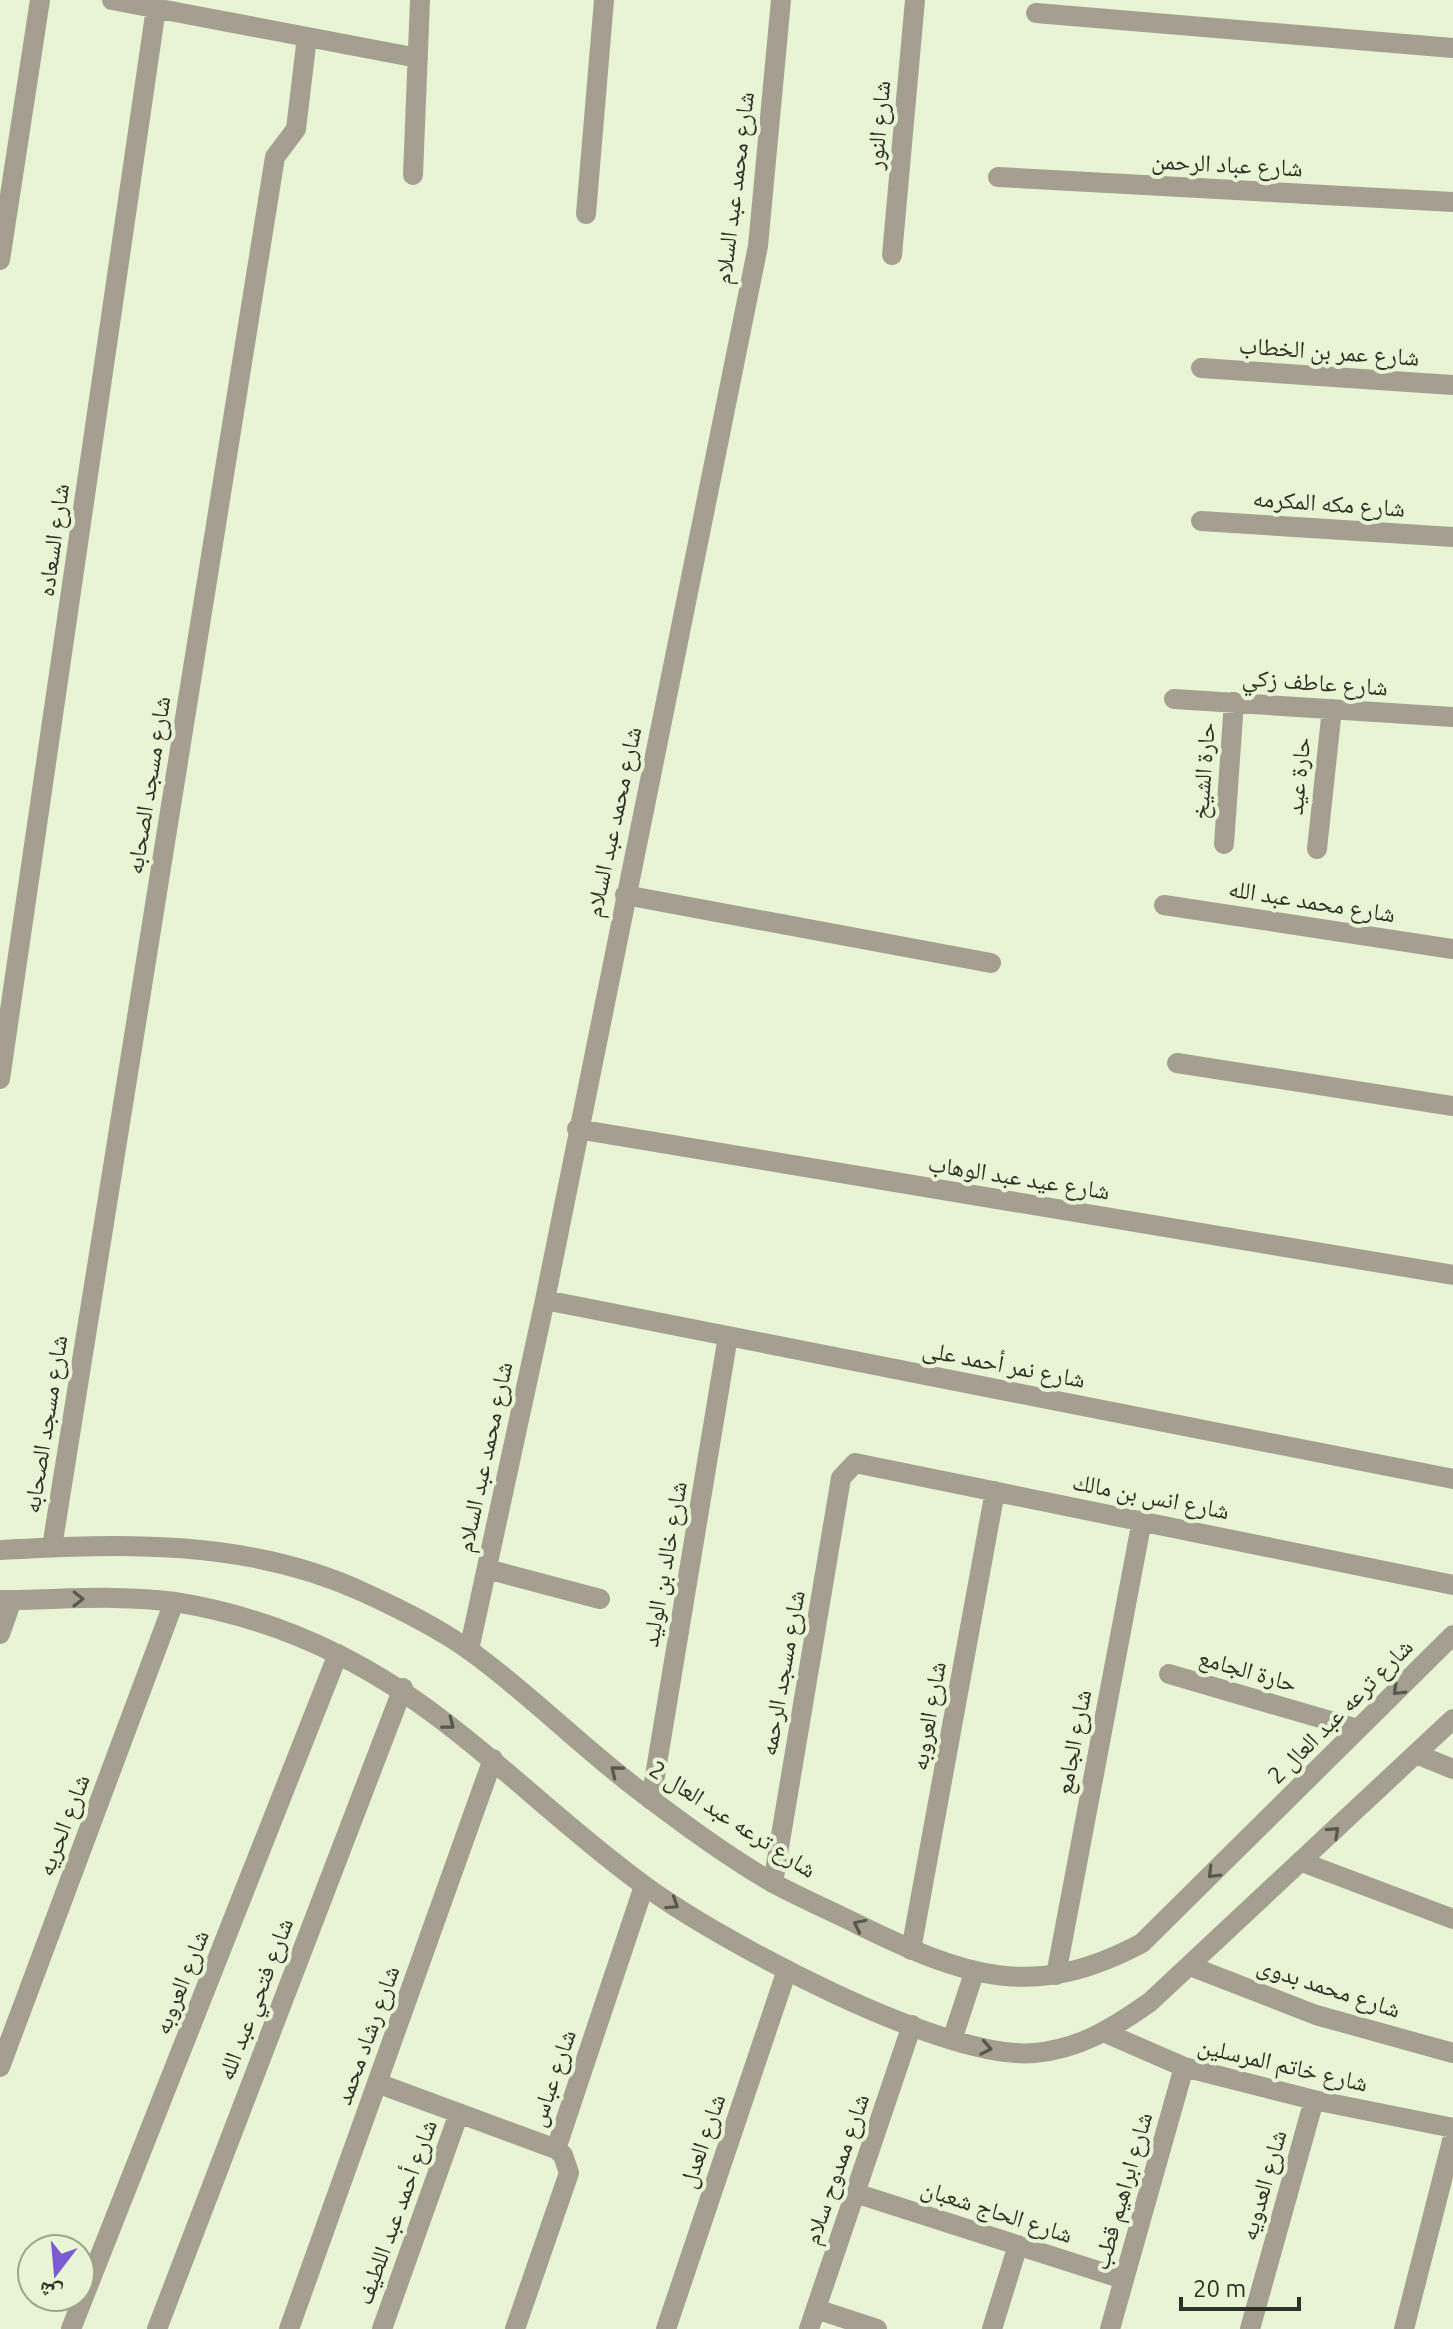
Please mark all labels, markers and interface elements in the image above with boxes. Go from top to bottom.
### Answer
street label: شارع النور [861,79,897,172]
street label: شارع محمد عبد السلام [709,90,762,286]
street label: شارع عباد الرحمن [1151,147,1303,183]
street label: شارع عمر بن الخطاب [1238,331,1420,373]
street label: شارع السعاده [32,482,76,598]
street label: شارع مكه المكرمه [1252,484,1406,524]
street label: شارع عاطف زكي [1241,663,1389,707]
street label: شارع مسجد الصحابه [121,694,177,876]
street label: حارة الشيخ [1186,722,1222,821]
street label: شارع محمد عبد السلام [580,724,649,920]
street label: حارة عيد [1280,736,1316,816]
street label: شارع محمد عبد الله [1226,874,1397,929]
street label: شارع عيد عبد الوهاب [926,1149,1112,1207]
street label: شارع مسجد الصحابه [18,1333,74,1515]
street label: شارع نمر أحمد على [920,1335,1088,1395]
street label: شارع محمد عبد السلام [451,1359,520,1555]
street label: شارع انس بن مالك [1070,1468,1232,1526]
street label: شارع خالد بن الوليد [636,1479,694,1649]
street label: شارع مسجد الرحمه [754,1588,812,1758]
one-way arrow [72,1591,85,1608]
street label: شارع ترعه عبد العال 2 [1262,1633,1419,1790]
street label: حارة الجامع [1195,1643,1300,1699]
street label: شارع العروبه [905,1659,953,1773]
one-way arrow [1393,1681,1407,1695]
street label: شارع الجامع [1050,1687,1098,1797]
one-way arrow [440,1715,455,1729]
street label: شارع ترعه عبد العال 2 [643,1755,822,1885]
one-way arrow [611,1766,626,1781]
street label: شارع الحريه [31,1770,97,1880]
one-way arrow [1325,1826,1339,1841]
one-way arrow [1208,1864,1222,1878]
one-way arrow [664,1895,679,1910]
street label: شارع فتحي عبد الله [212,1914,304,2086]
one-way arrow [853,1919,867,1935]
street label: شارع العروبه [148,1926,216,2039]
street label: شارع محمد بدوى [1253,1951,1404,2025]
street label: شارع رشاد محمد [329,1962,407,2109]
street label: شارع عباس [523,2026,583,2131]
street label: شارع خاتم المرسلين [1195,2031,1371,2100]
one-way arrow [979,2038,993,2055]
street label: شارع ممدوح سلام [798,2090,877,2249]
street label: شارع العدل [673,2091,733,2192]
street label: شارع ابراهيم قطب [1087,2109,1160,2274]
street label: شارع أحمد عبد اللطيف [350,2116,444,2309]
street label: شارع العدويه [1234,2127,1294,2244]
street label: شارع الحاج شعبان [917,2174,1076,2250]
north arrow [16,2233,96,2313]
scale bar [1181,2261,1299,2311]
text: 20 m [1193,2275,1246,2302]
text: ش [36,2276,66,2308]

